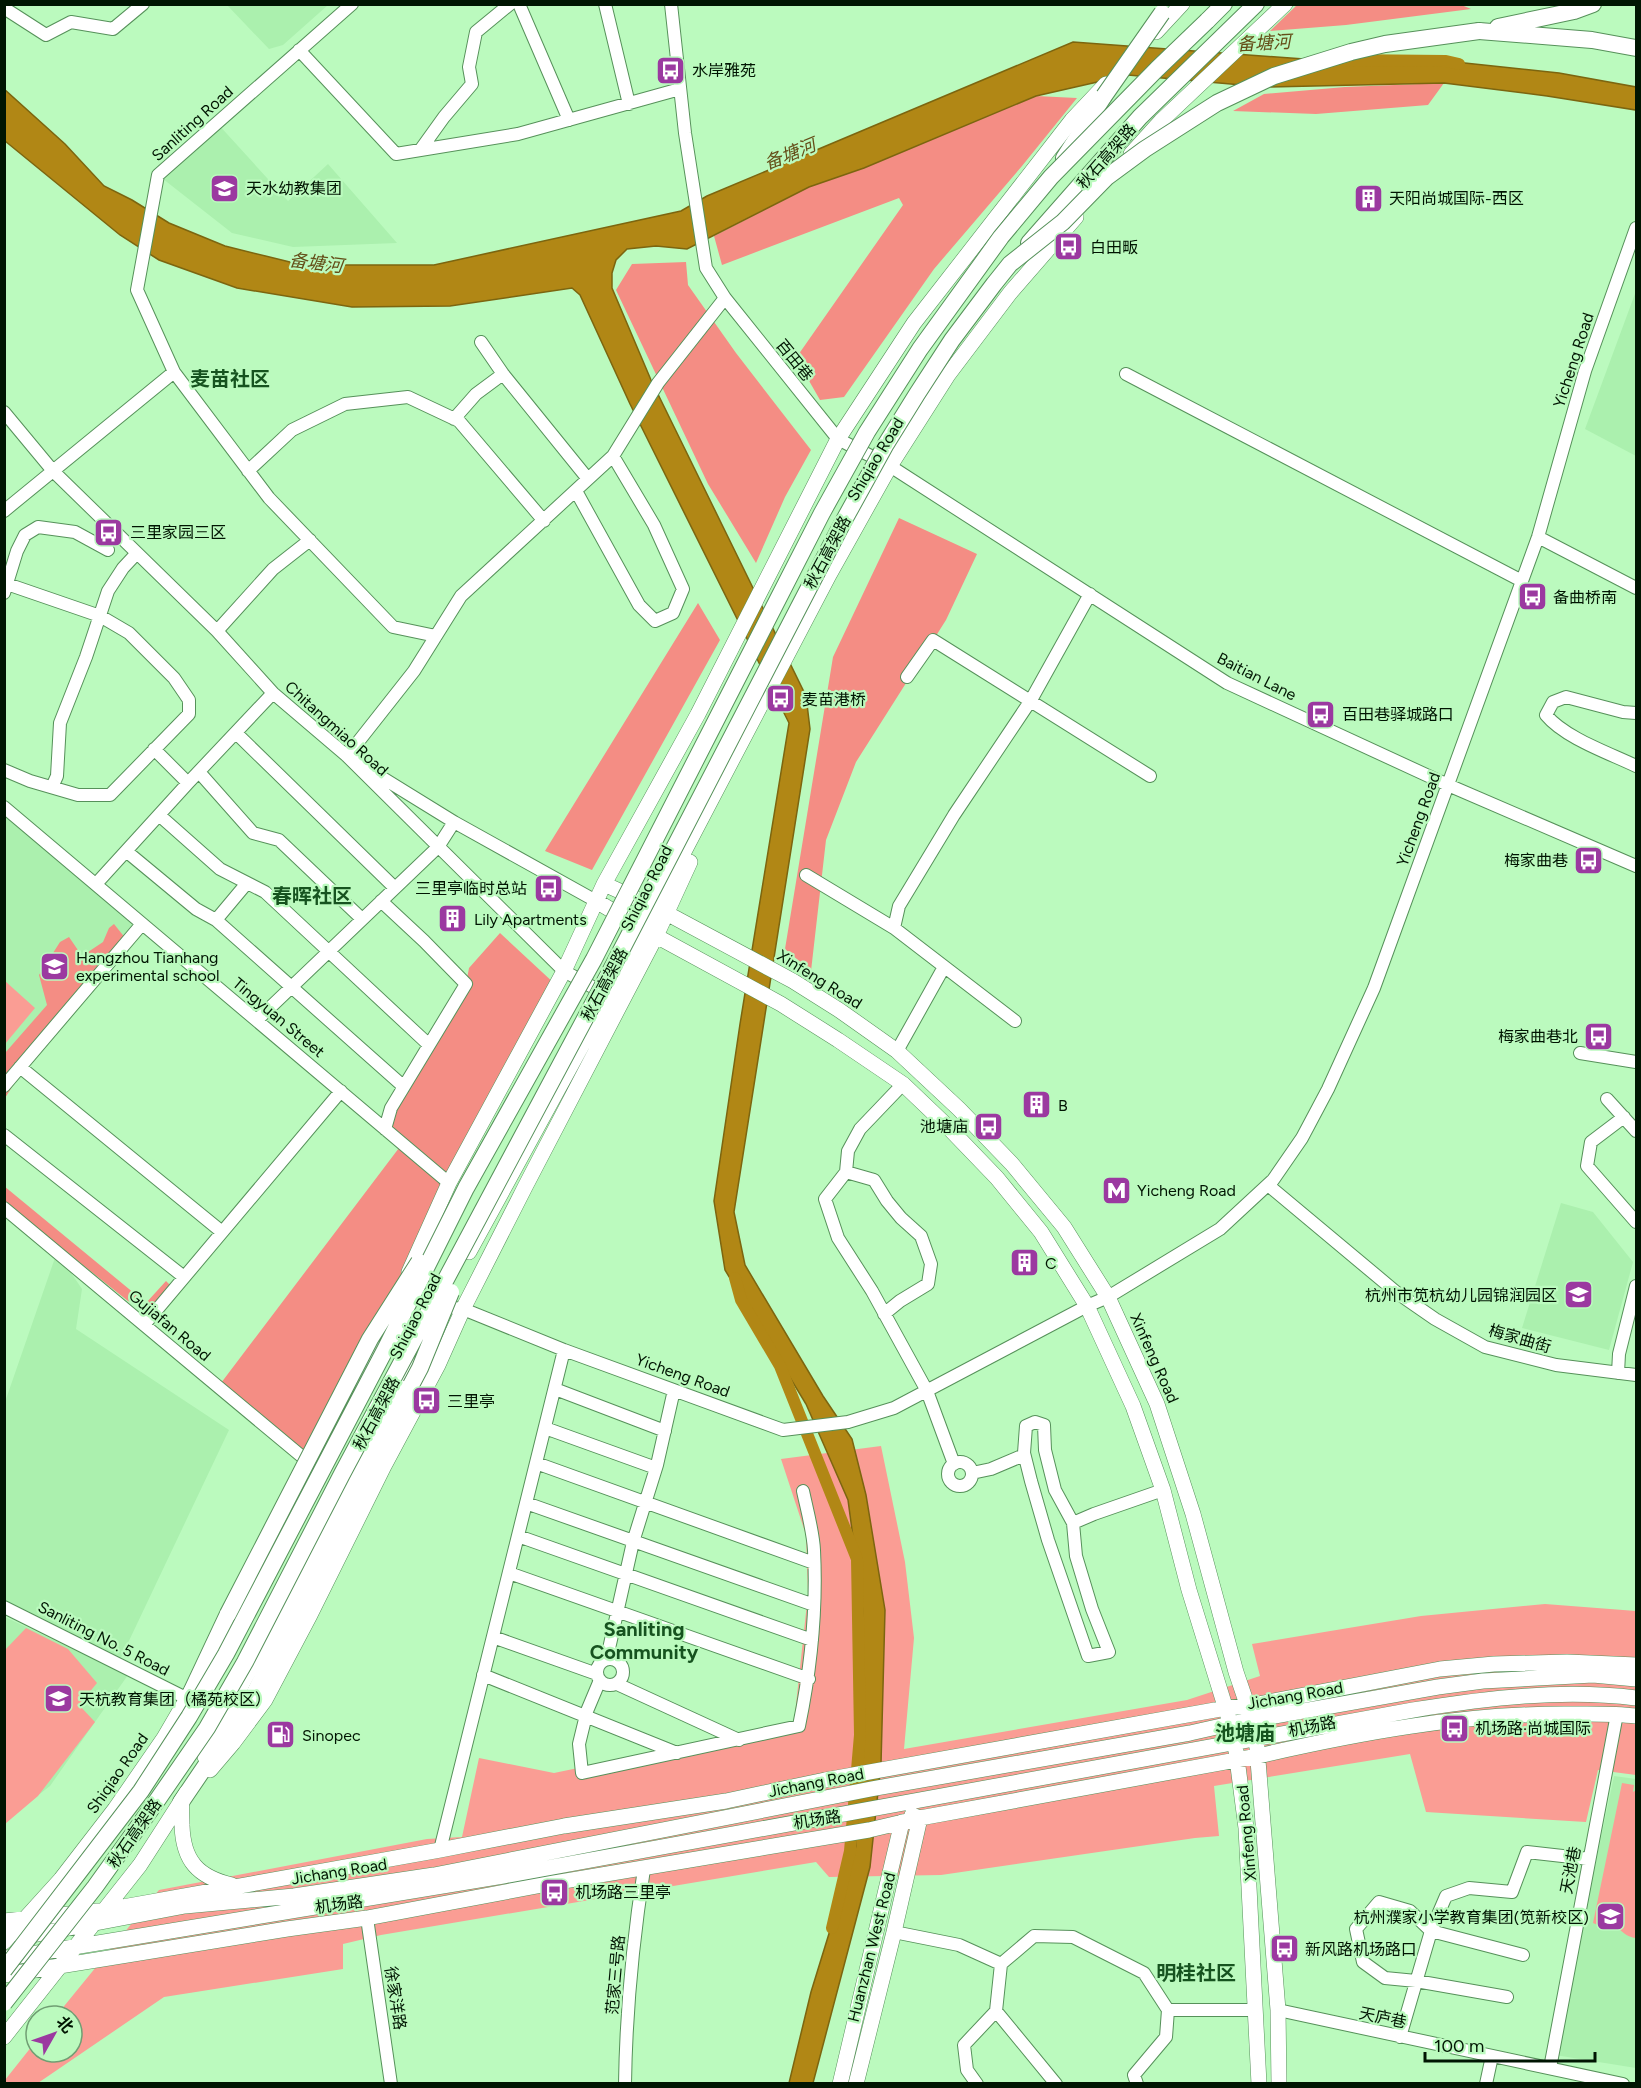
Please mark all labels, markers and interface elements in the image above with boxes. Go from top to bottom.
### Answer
water label: 备塘河 [1236,30,1295,55]
bus stop icon: 水岸雅苑 [655,54,687,86]
place label: 水岸雅苑 [692,61,756,80]
street label: Sanliting Road [148,82,237,165]
street label: 秋石高架路 [1073,120,1140,193]
water label: 备塘河 [761,133,822,174]
school or university icon: 天水幼教集团 [209,172,241,204]
place label: 天水幼教集团 [246,179,342,198]
building icon: 天阳尚城国际-西区 [1352,182,1384,214]
place label: 天阳尚城国际-西区 [1389,189,1524,208]
bus stop icon: 白田畈 [1053,231,1085,263]
place label: 白田畈 [1090,238,1138,257]
water label: 备塘河 [288,249,347,278]
street label: Yicheng Road [1549,310,1598,410]
street label: 百田巷 [772,336,817,385]
district label: 麦苗社区 [190,367,270,391]
street label: Shiqiao Road [843,414,908,504]
street label: 秋石高架路 [800,512,855,592]
bus stop icon: 三里家园三区 [93,516,125,548]
place label: 三里家园三区 [130,523,226,542]
bus stop icon: 备曲桥南 [1516,581,1548,613]
place label: 备曲桥南 [1553,588,1617,607]
street label: Baitian Lane [1214,648,1300,705]
street label: Chitangmiao Road [281,677,392,780]
bus stop icon: 麦苗港桥 [765,683,797,715]
place label: 麦苗港桥 [802,690,866,709]
bus stop icon: 百田巷驿城路口 [1305,698,1337,730]
place label: 百田巷驿城路口 [1342,705,1454,724]
street label: Yicheng Road [1393,769,1444,869]
street label: Shiqiao Road [617,842,676,934]
bus stop icon: 梅家曲巷 [1573,844,1605,876]
place label: 梅家曲巷 [1504,851,1568,870]
bus stop icon: 三里亭临时总站 [532,872,564,904]
place label: 三里亭临时总站 [415,879,527,898]
district label: 春晖社区 [272,884,352,908]
building icon: Lily Apartments [437,903,469,935]
place label: Lily Apartments [474,910,587,929]
street label: 秋石高架路 [577,944,632,1024]
street label: Xinfeng Road [774,946,866,1013]
place label: Hangzhou Tianhang experimental school [76,948,220,985]
school or university icon: Hangzhou Tianhang experimental school [39,950,71,982]
street label: Tingyuan Street [229,973,328,1061]
bus stop icon: 梅家曲巷北 [1583,1020,1615,1052]
place label: 梅家曲巷北 [1498,1027,1578,1046]
building icon: B [1021,1089,1053,1121]
place label: B [1058,1096,1068,1115]
bus stop icon: 池塘庙 [973,1110,1005,1142]
place label: 池塘庙 [920,1117,968,1136]
metro station icon: Yicheng Road [1100,1174,1132,1206]
place label: Yicheng Road [1137,1181,1236,1200]
building icon: C [1008,1247,1040,1279]
place label: C [1045,1254,1057,1273]
street label: Shiqiao Road [386,1270,445,1362]
school or university icon: 杭州市笕杭幼儿园锦润园区 [1562,1279,1594,1311]
street label: Gujiafan Road [125,1286,214,1365]
place label: 杭州市笕杭幼儿园锦润园区 [1365,1286,1557,1305]
street label: Xinfeng Road [1126,1310,1183,1406]
street label: 梅家曲街 [1486,1321,1553,1356]
street label: Yicheng Road [633,1350,733,1401]
street label: 秋石高架路 [349,1373,404,1453]
bus stop icon: 三里亭 [410,1385,442,1417]
place label: 三里亭 [447,1392,495,1411]
street label: Sanliting No. 5 Road [35,1597,173,1680]
district label: Sanliting Community [590,1617,699,1664]
street label: Jichang Road [1246,1678,1344,1713]
school or university icon: 天杭教育集团（橘苑校区） [42,1683,74,1715]
place label: 天杭教育集团（橘苑校区） [79,1690,271,1709]
bus stop icon: 机场路·尚城国际 [1438,1712,1470,1744]
street label: 机场路 [1287,1713,1337,1740]
fuel station icon: Sinopec [265,1719,297,1751]
place label: 机场路·尚城国际 [1475,1719,1591,1738]
district label: 池塘庙 [1215,1721,1275,1745]
place label: Sinopec [302,1726,361,1745]
street label: Shiqiao Road [83,1729,152,1817]
street label: Jichang Road [767,1764,865,1801]
street label: Xinfeng Road [1233,1784,1260,1882]
street label: 秋石高架路 [104,1795,165,1872]
street label: 机场路 [792,1806,842,1833]
street label: 天池巷 [1557,1845,1584,1895]
street label: Jichang Road [290,1855,388,1888]
street label: Huanzhan West Road [844,1870,899,2024]
bus stop icon: 机场路三里亭 [538,1876,570,1908]
place label: 机场路三里亭 [575,1883,671,1902]
street label: 机场路 [314,1892,364,1917]
school or university icon: 杭州濮家小学教育集团(笕新校区) [1594,1901,1626,1933]
place label: 杭州濮家小学教育集团(笕新校区) [1354,1908,1589,1927]
bus stop icon: 新风路机场路口 [1268,1933,1300,1965]
street label: 范家三号路 [603,1934,628,2016]
place label: 新风路机场路口 [1305,1940,1417,1959]
district label: 明桂社区 [1156,1961,1236,1985]
street label: 徐家洋路 [381,1965,410,2031]
street label: 天庐巷 [1357,2003,1408,2032]
north arrow [24,2004,84,2064]
text: 北 [53,2012,78,2037]
scale bar [1425,2025,1594,2063]
text: 100 m [1434,2035,1484,2057]

